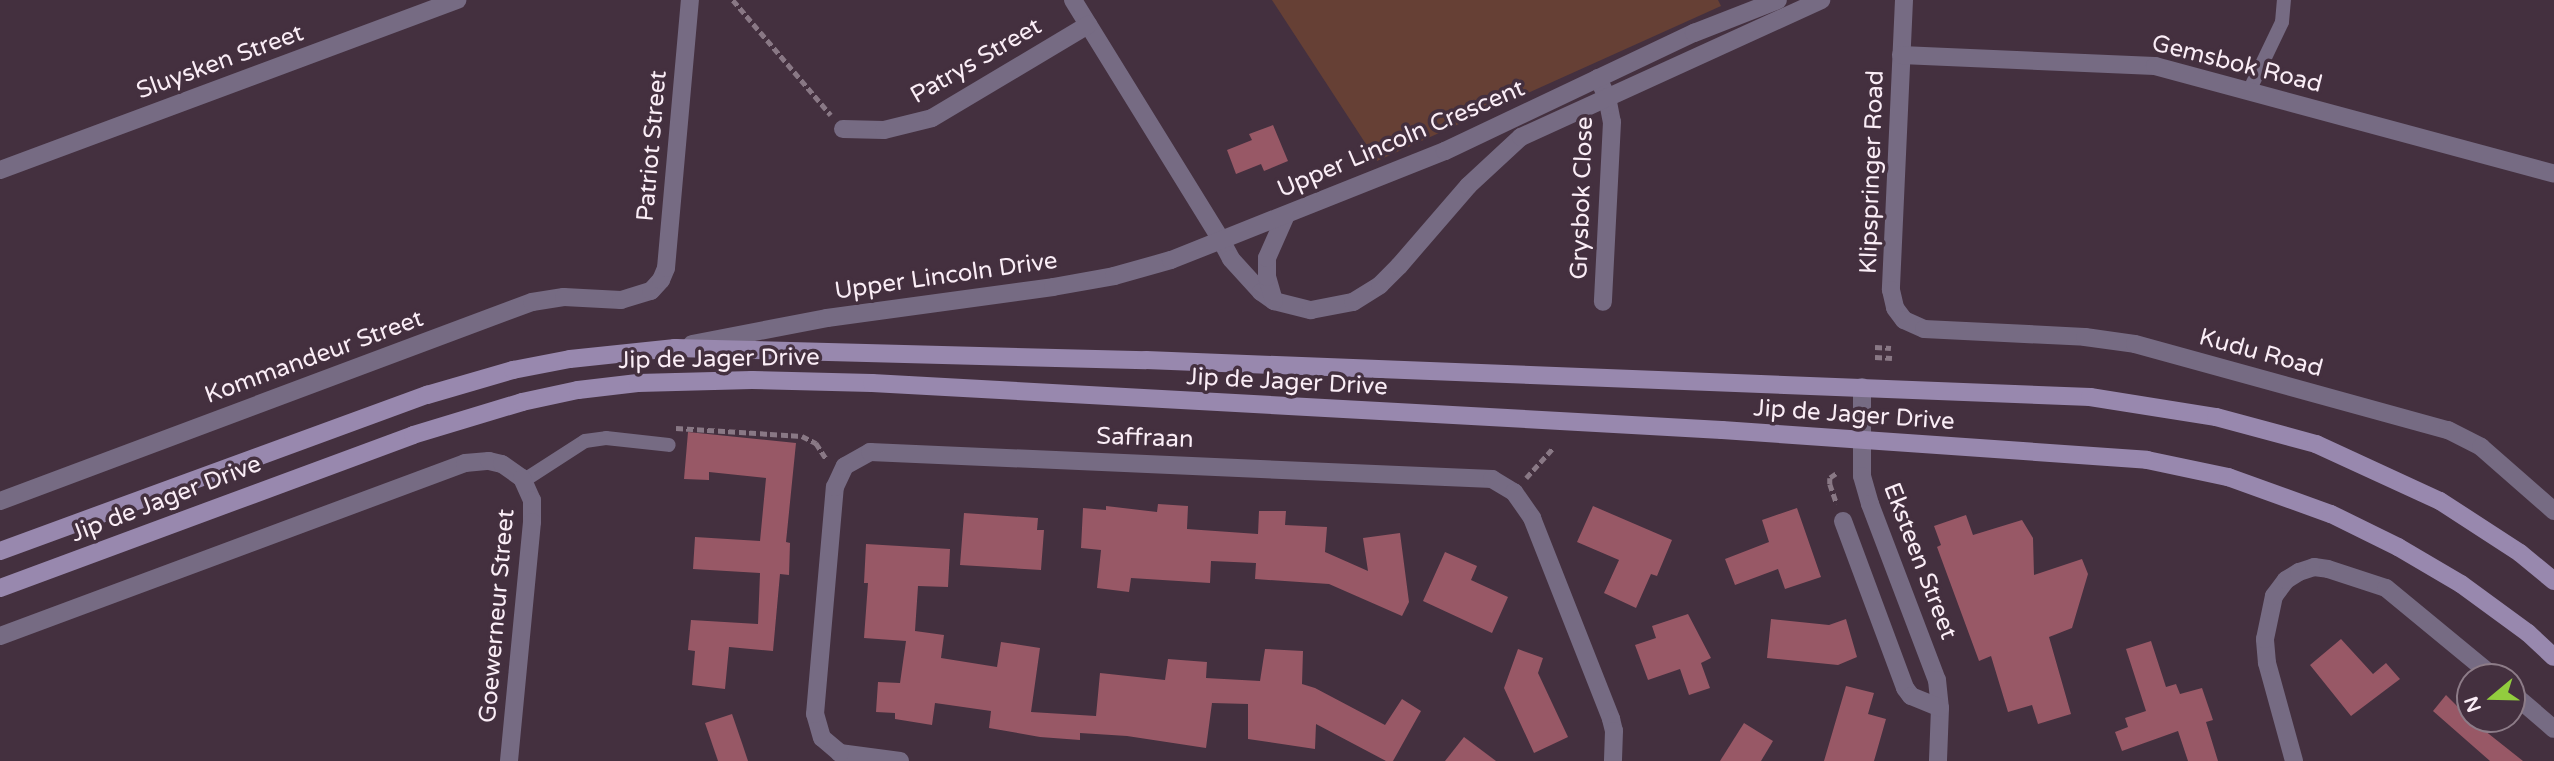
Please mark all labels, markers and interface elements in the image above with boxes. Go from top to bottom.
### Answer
street label: Patrys Street [905,12,1047,110]
street label: Sluysken Street [133,18,307,106]
street label: Gemsbok Road [2149,29,2325,99]
street label: Patriot Street [631,69,673,223]
street label: Klipspringer Road [1854,70,1890,274]
street label: Upper Lincoln Crescent [1273,74,1529,204]
street label: Grysbok Close [1565,116,1599,280]
street label: Upper Lincoln Drive [833,246,1059,306]
street label: Kommandeur Street [201,304,427,410]
street label: Kudu Road [2196,323,2326,383]
street label: Jip de Jager Drive [618,343,820,375]
street label: Jip de Jager Drive [1186,362,1388,402]
street label: Jip de Jager Drive [1753,394,1955,436]
street label: Saffraan [1096,422,1194,454]
street label: Jip de Jager Drive [67,449,265,549]
street label: Eksteen Street [1877,479,1963,643]
street label: Goewerneur Street [473,508,521,724]
north arrow [2456,663,2526,733]
text: N [2460,693,2486,715]

